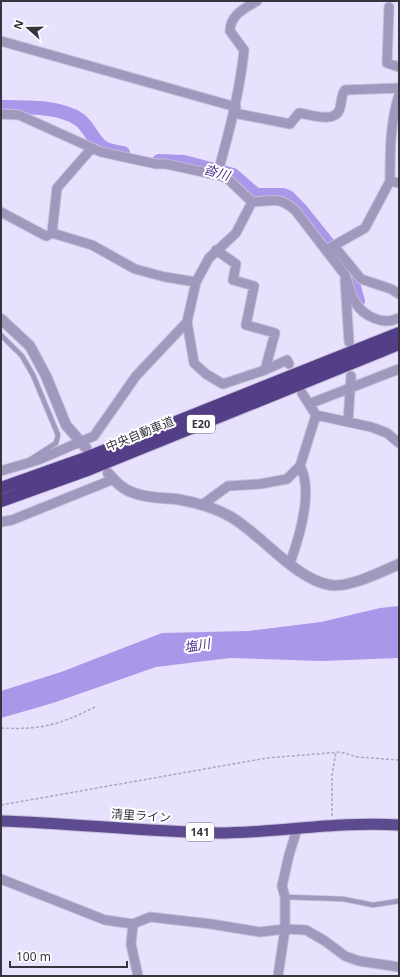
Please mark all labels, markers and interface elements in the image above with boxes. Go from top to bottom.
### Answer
north arrow [8,8,48,48]
text: N [10,18,27,31]
water label: 沓川 [202,160,234,185]
street label: 中央自動車道 [103,412,176,455]
road number: E20 [187,415,215,433]
water label: 塩川 [183,634,213,656]
street label: 清里ライン [111,805,172,826]
road number: 141 [186,823,214,841]
scale bar [10,943,127,969]
text: 100 m [16,948,51,965]

